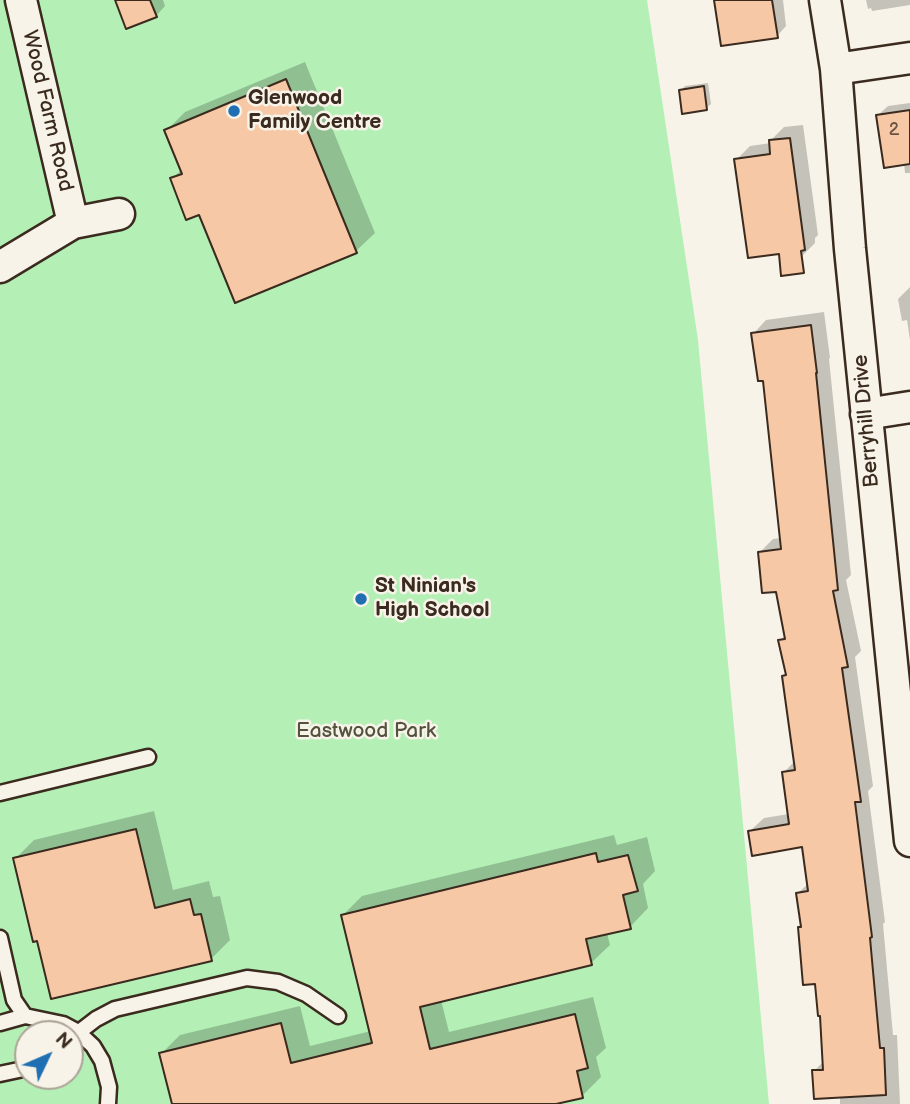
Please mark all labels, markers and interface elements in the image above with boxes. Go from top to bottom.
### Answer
street label: Wood Farm Road [16,28,78,194]
place label: Glenwood Family Centre [248,86,381,136]
marker: Glenwood Family Centre [226,103,242,119]
house number: 2 [889,119,899,141]
street label: Berryhill Drive [849,353,885,489]
place label: St Ninian's High School [375,574,490,624]
marker: St Ninian's High School [353,591,369,607]
park label: Eastwood Park [296,719,436,745]
north arrow [14,1020,84,1090]
text: N [50,1028,76,1055]

